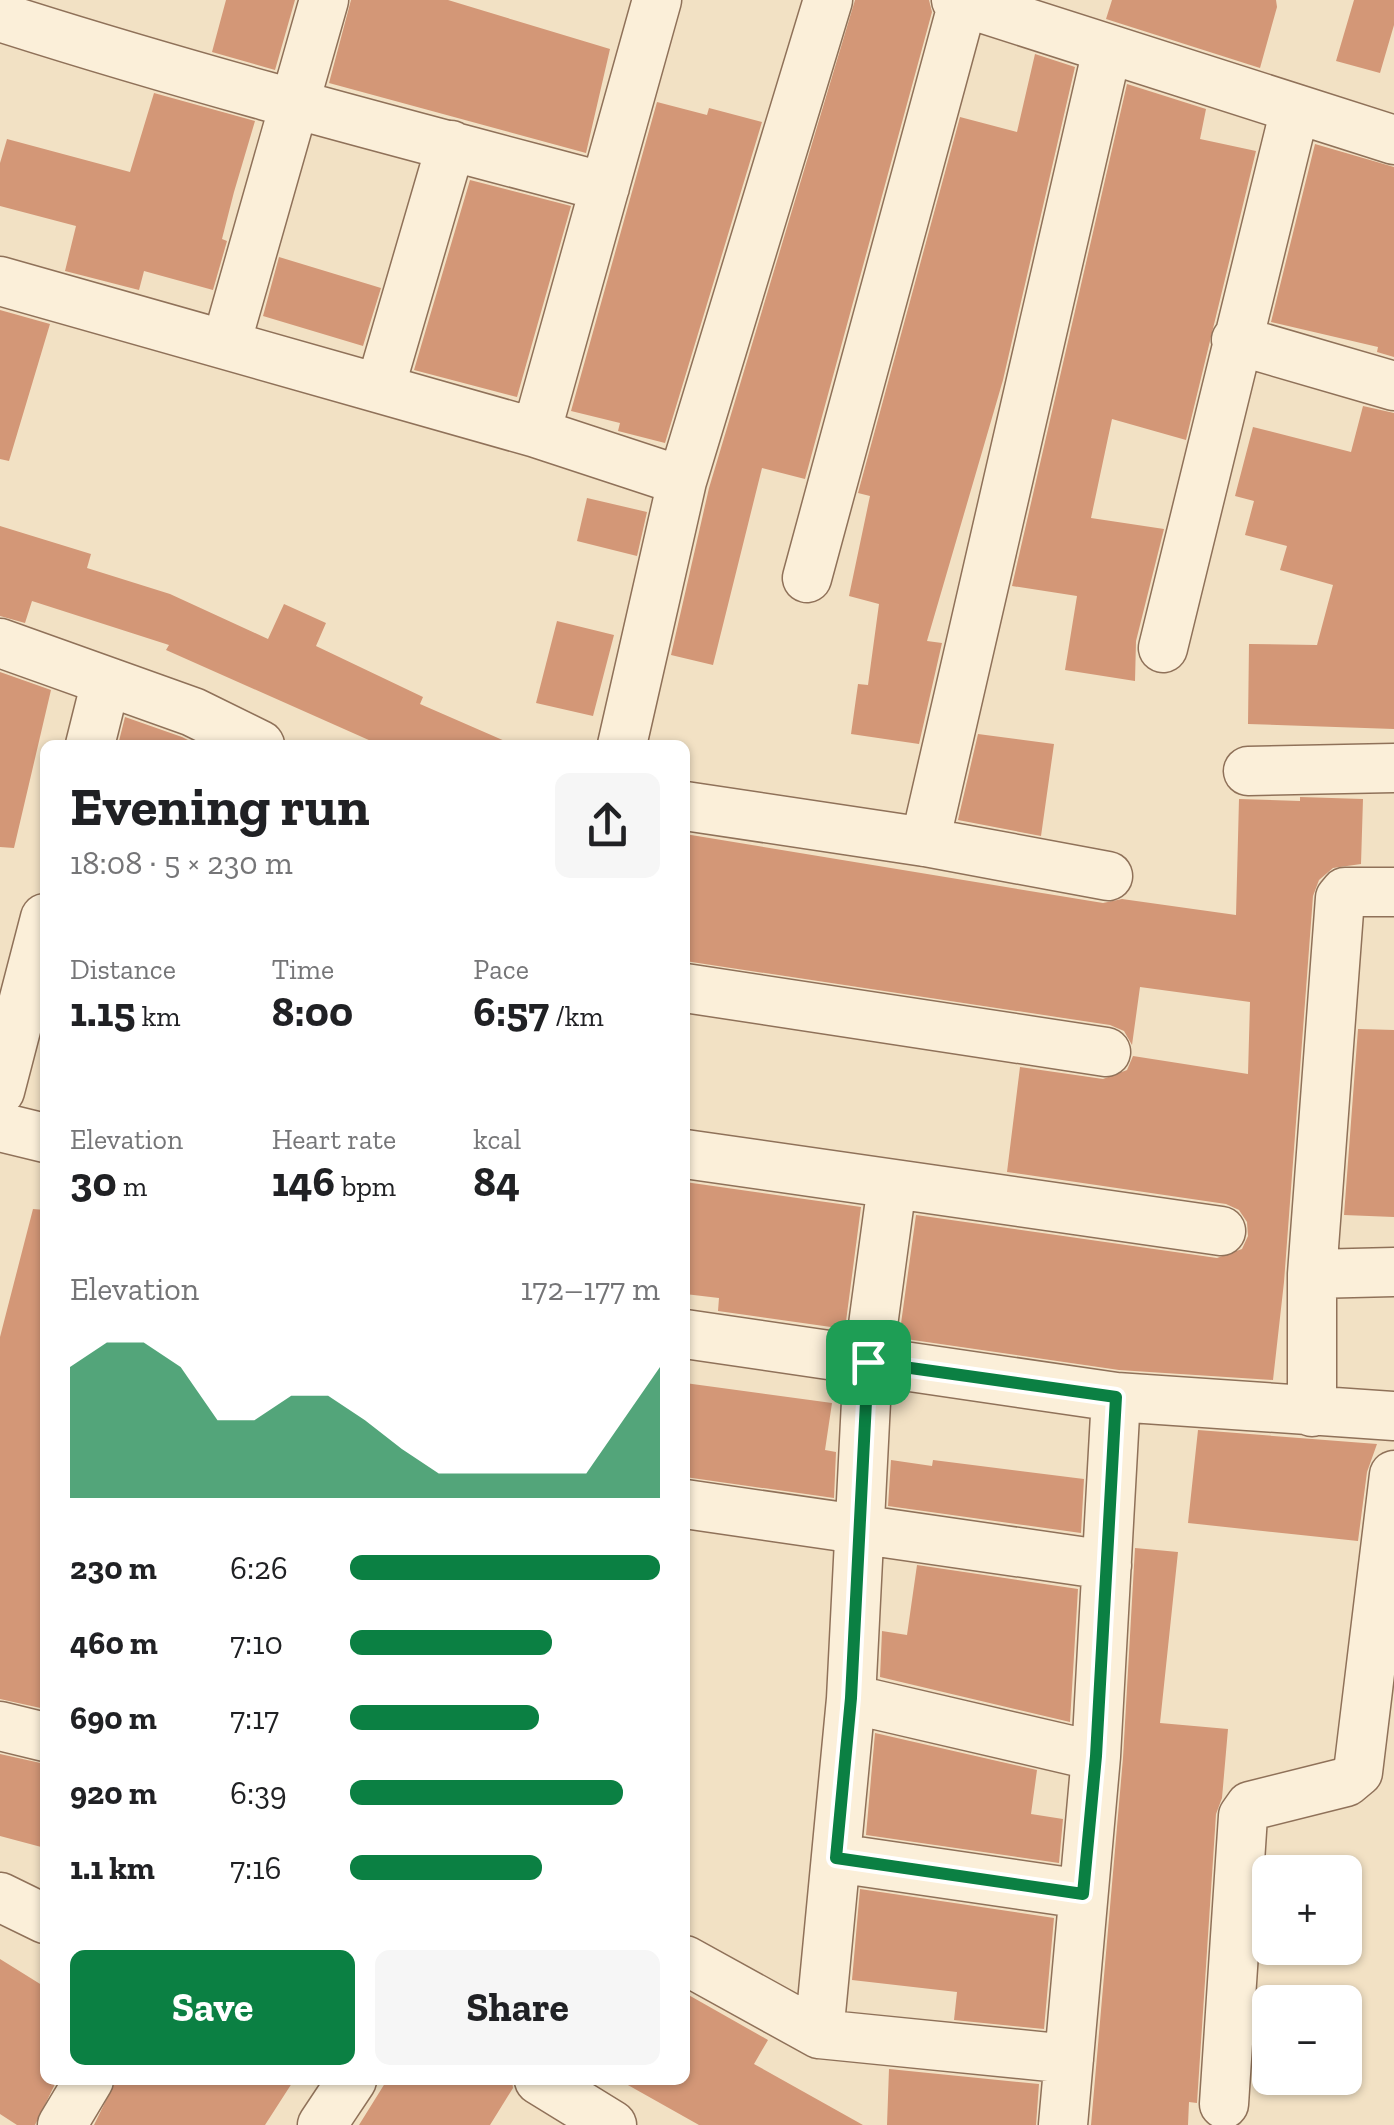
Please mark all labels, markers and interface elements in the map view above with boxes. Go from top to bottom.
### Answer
text: Evening run [70,773,370,839]
button: share [555,773,660,878]
text: 18:08 · 5 × 230 m [70,844,293,882]
text: Distance [70,953,176,986]
text: Time [272,953,334,986]
text: Pace [473,953,529,986]
text: 1.15 [70,986,135,1037]
text: 8:00 [272,986,353,1037]
text: 6:57 [473,986,549,1037]
text: km [135,1000,181,1033]
text: /km [549,1000,604,1033]
text: Elevation [70,1123,183,1156]
text: Heart rate [272,1123,396,1156]
text: kcal [473,1123,521,1156]
text: 30 [70,1156,117,1207]
text: 146 [272,1156,335,1207]
text: 84 [473,1156,520,1207]
text: m [117,1170,147,1203]
text: bpm [335,1170,396,1203]
text: Elevation [70,1270,199,1308]
text: 172–177 m [521,1270,660,1308]
pin [826,1320,911,1405]
icon: arrive [841,1335,896,1390]
text: 230 m [70,1549,157,1587]
text: 6:26 [230,1549,288,1587]
text: 460 m [70,1624,158,1662]
text: 7:10 [230,1624,283,1662]
text: 690 m [70,1699,157,1737]
text: 7:17 [230,1699,279,1737]
text: 920 m [70,1774,157,1812]
text: 6:39 [230,1774,287,1812]
text: 1.1 km [70,1849,155,1887]
text: 7:16 [230,1849,282,1887]
map controls [1252,1855,1362,2095]
button: + [1252,1855,1362,1965]
button: Save [70,1950,355,2065]
button: Share [375,1950,660,2065]
button: − [1252,1985,1362,2095]

